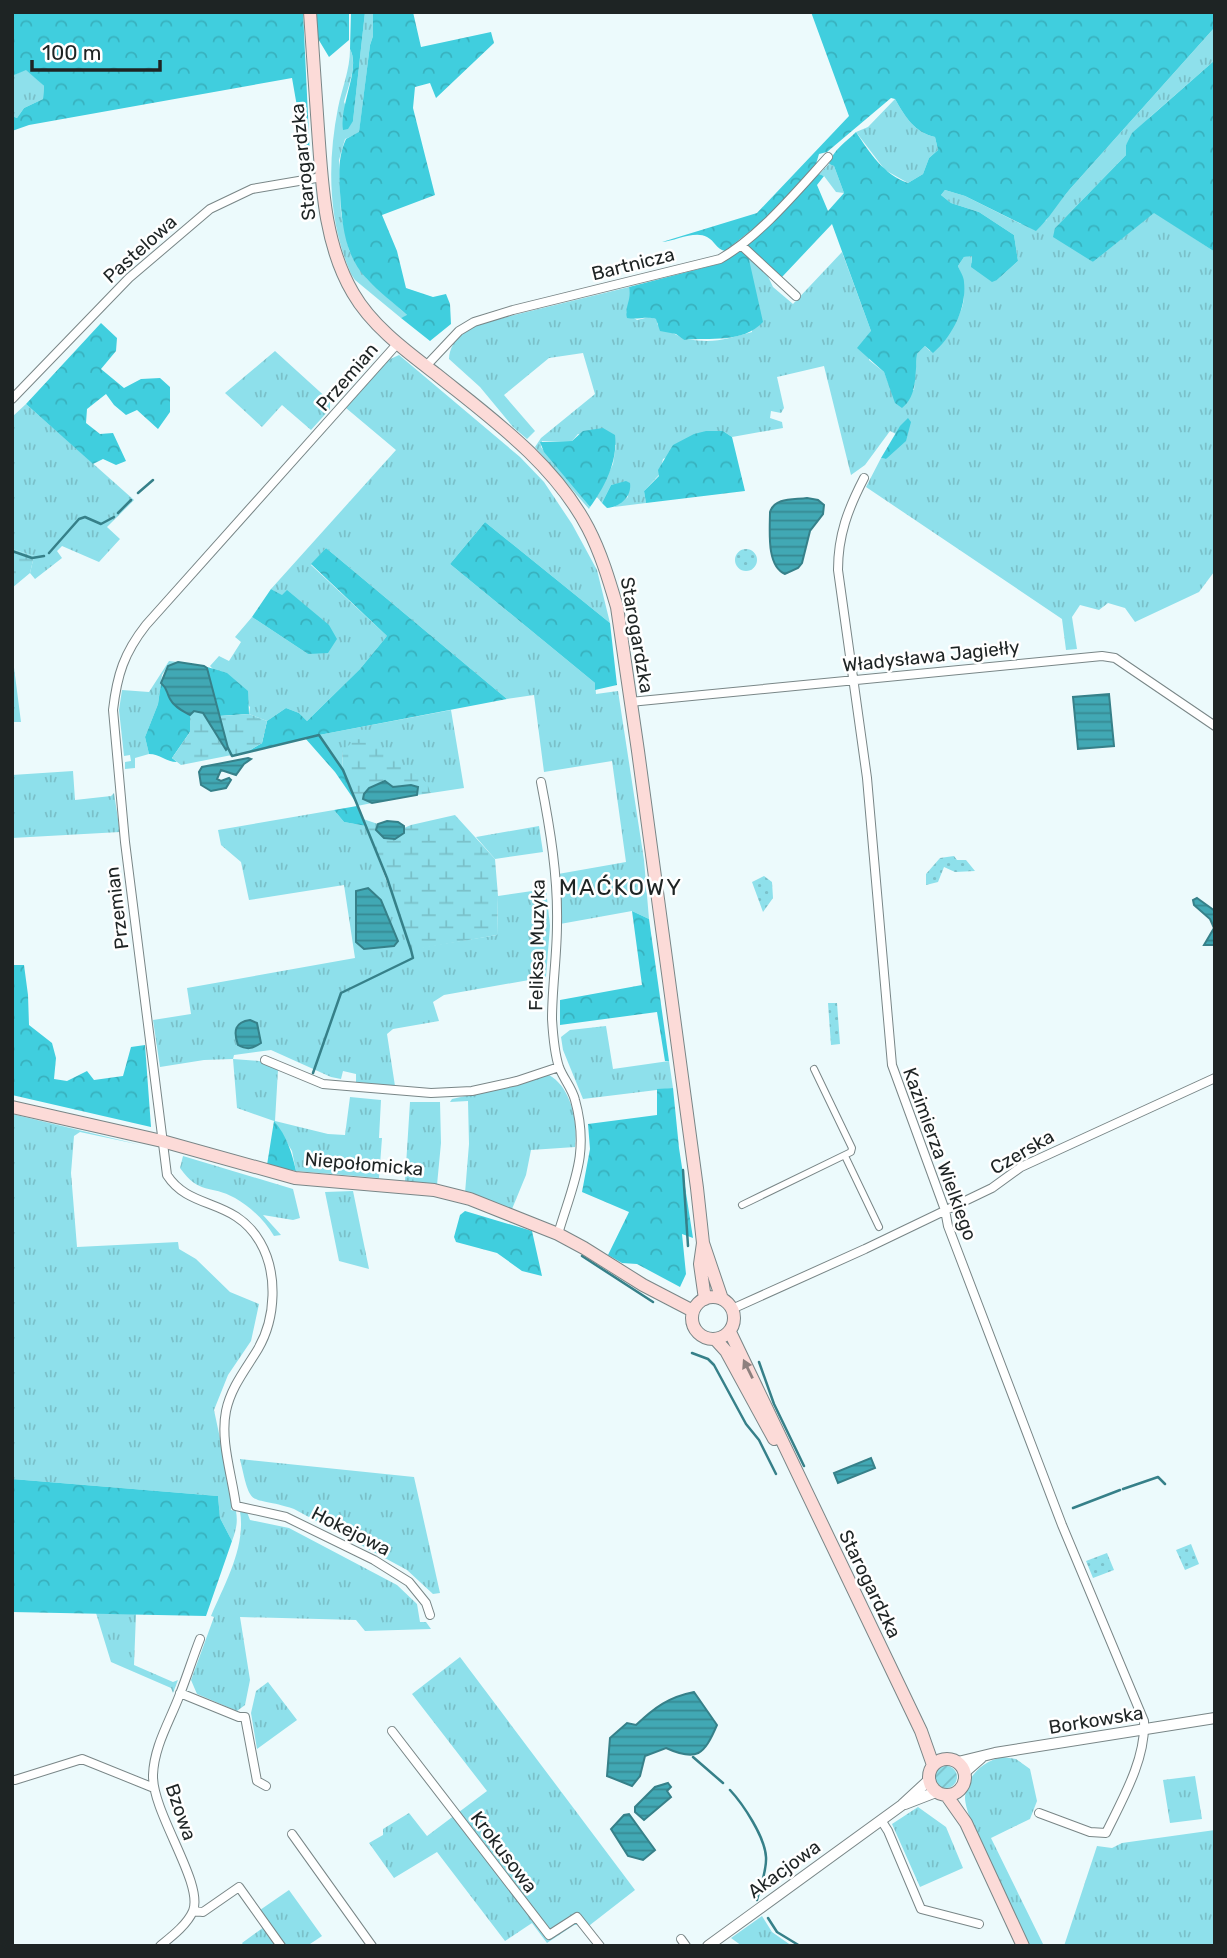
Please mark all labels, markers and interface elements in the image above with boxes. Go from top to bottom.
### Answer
scale bar [32,28,159,72]
text: 100 m [42,40,101,65]
street label: Starogardzka [285,102,321,222]
street label: Pastelowa [99,210,181,288]
street label: Bartnicza [589,243,677,285]
street label: Przemian [311,338,383,416]
street label: Starogardzka [615,575,659,695]
street label: Władysława Jagiełły [841,635,1021,677]
street label: Przemian [101,865,133,951]
district label: MAĆKOWY [559,873,683,901]
street label: Feliksa Muzyka [524,879,550,1011]
street label: Kazimierza Wielkiego [898,1064,982,1244]
street label: Czerska [986,1125,1058,1179]
street label: Niepołomicka [304,1147,424,1181]
one-way arrow [743,1359,754,1379]
street label: Hokejowa [308,1501,394,1561]
street label: Starogardzka [834,1526,906,1642]
street label: Borkowska [1047,1701,1145,1739]
street label: Bzowa [161,1781,201,1843]
street label: Krokusowa [466,1807,542,1897]
street label: Akacjowa [743,1835,825,1903]

